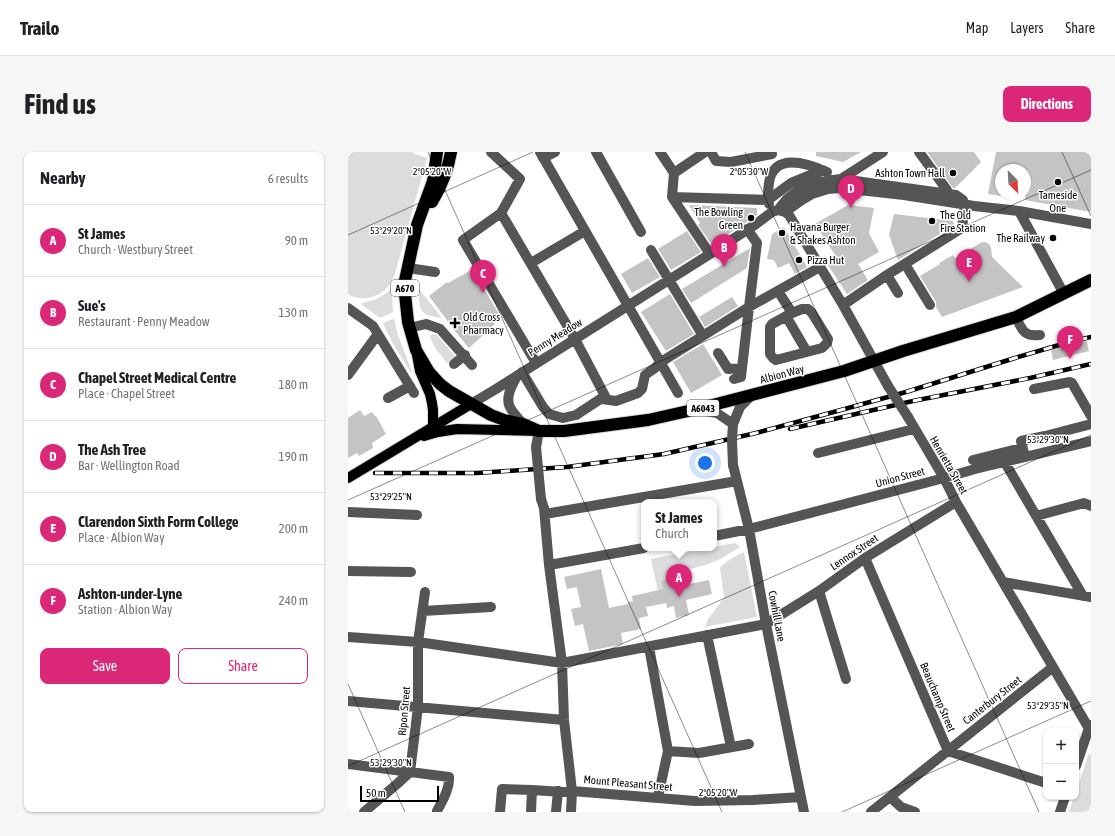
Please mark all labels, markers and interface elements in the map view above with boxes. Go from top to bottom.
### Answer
text: Trailo [20,17,59,39]
text: Map [966,20,988,36]
text: Layers [1010,20,1043,36]
text: Share [1065,20,1095,36]
button: Directions [1003,86,1091,122]
text: Find us [24,88,96,120]
north arrow [995,164,1031,200]
text: 2°05'20"W [413,166,452,177]
text: 2°05'30"W [730,166,769,177]
place label: Ashton Town Hall [875,167,945,179]
text: Nearby [40,168,86,188]
marker: Ashton Town Hall [948,168,958,178]
text: 6 results [268,171,308,186]
pin: D [838,175,864,208]
marker: Tameside One [1053,177,1063,187]
place label: Tameside One [1039,189,1077,214]
place label: The Bowling Green [694,206,743,231]
place label: The Old Fire Station [940,209,986,234]
marker: The Bowling Green [746,213,756,223]
marker: The Old Fire Station [927,216,937,226]
place label: Havana Burger & Shakes Ashton [790,221,855,246]
text: St James [78,225,125,242]
text: 53°29'20"N [370,225,412,236]
marker: Havana Burger & Shakes Ashton [777,228,787,238]
place label: The Railway [997,232,1045,244]
text: A [50,233,56,248]
text: 90 m [285,233,308,248]
marker: The Railway [1048,233,1058,243]
pin: B [711,234,737,267]
text: Church · Westbury Street [78,242,193,257]
pin: E [956,249,982,282]
place label: Pizza Hut [807,254,844,266]
marker: Pizza Hut [794,255,804,265]
pin: C [470,260,496,293]
road number: A670 [391,280,419,296]
text: Sue's [78,297,106,314]
text: B [50,305,56,320]
text: 130 m [279,305,308,320]
place label: Old Cross Pharmacy [463,311,504,336]
text: Restaurant · Penny Meadow [78,314,210,329]
street label: Penny Meadow [526,315,585,358]
marker: Old Cross Pharmacy [450,318,460,328]
pin: F [1057,326,1083,359]
street label: Albion Way [759,362,806,386]
text: Chapel Street Medical Centre [78,369,236,386]
text: C [50,377,56,392]
text: 180 m [279,377,308,392]
text: Place · Chapel Street [78,386,175,401]
road number: A6043 [687,400,719,416]
street label: Henrietta Street [928,434,970,496]
text: 53°29'30"N [1027,434,1069,445]
text: The Ash Tree [78,441,146,458]
text: D [49,449,57,464]
text: 190 m [279,449,308,464]
your location [695,453,715,473]
text: Bar · Wellington Road [78,458,180,473]
street label: Union Street [874,465,926,489]
text: 53°29'25"N [370,491,412,502]
popup [641,499,717,551]
text: St James [655,509,703,526]
text: Clarendon Sixth Form College [78,513,239,530]
text: E [50,521,56,536]
text: 200 m [279,521,308,536]
text: Church [655,526,689,541]
text: Place · Albion Way [78,530,165,545]
street label: Lennox Street [828,532,880,572]
pin: A [666,564,692,597]
text: Ashton-under-Lyne [78,585,182,602]
street label: Cowhill Lane [766,590,788,642]
text: F [50,593,56,608]
text: 240 m [279,593,308,608]
text: Station · Albion Way [78,602,172,617]
button: Save [40,648,170,684]
button: Share [178,648,308,684]
street label: Beauchamp Street [918,661,958,733]
street label: Canterbury Street [960,674,1024,726]
street label: Ripon Street [396,686,412,736]
text: 53°29'35"N [1027,700,1069,711]
map controls [1043,728,1079,800]
button: + [1043,728,1079,764]
text: 53°29'30"N [370,757,412,768]
button: − [1043,764,1079,800]
street label: Mount Pleasant Street [583,773,673,793]
scale bar [360,784,439,803]
text: 50 m [366,787,386,799]
text: 2°05'20"W [699,787,738,798]

